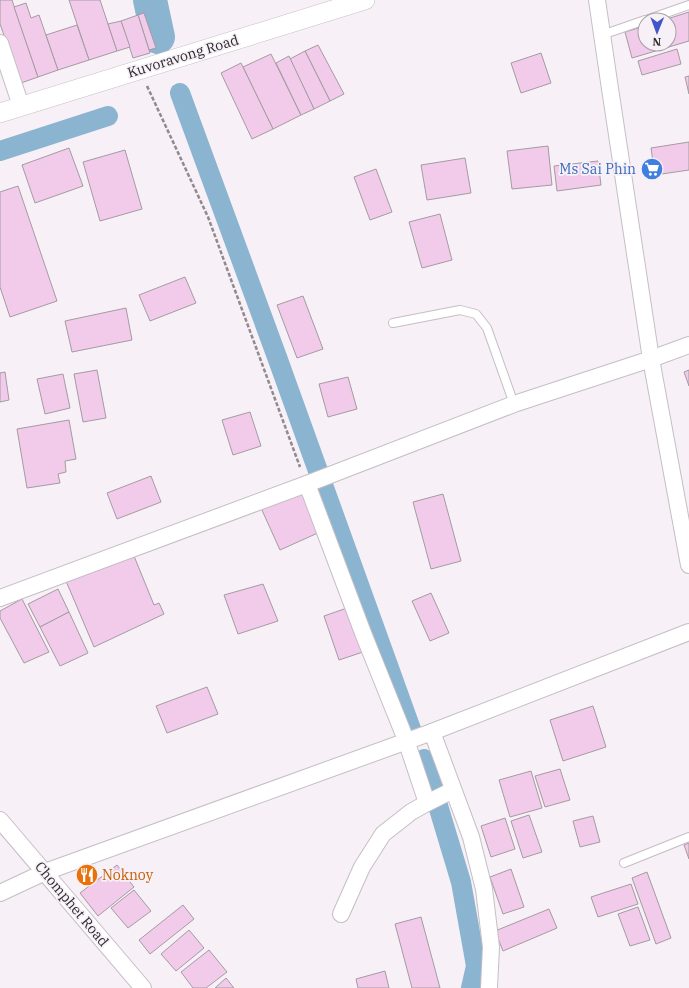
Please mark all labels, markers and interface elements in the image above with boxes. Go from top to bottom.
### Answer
north arrow [637,12,677,52]
street label: Kuvoravong Road [125,30,241,81]
text: N [652,35,661,49]
supermarket icon: Ms Sai Phin [639,156,665,182]
place label: Ms Sai Phin [559,160,636,178]
street label: Chomphet Road [31,858,113,951]
restaurant icon: Noknoy [74,862,100,888]
place label: Noknoy [102,866,154,884]

